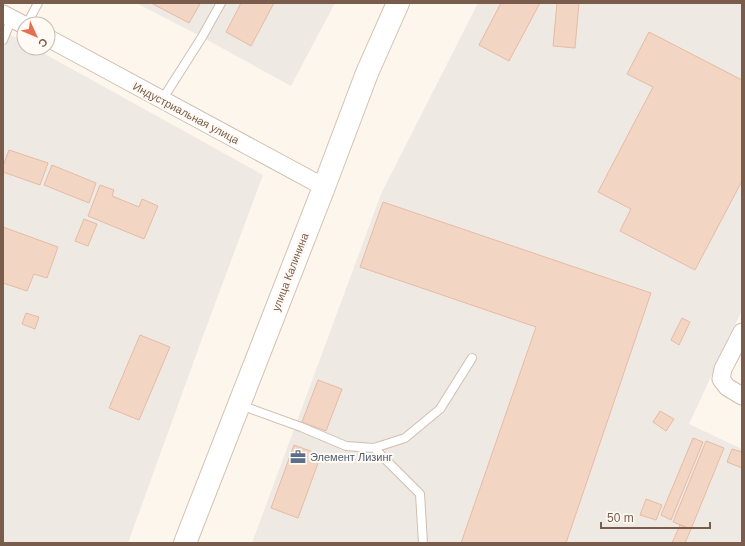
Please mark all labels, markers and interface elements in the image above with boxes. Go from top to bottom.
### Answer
north arrow [16,16,56,56]
text: С [36,36,50,50]
street label: Индустриальная улица [131,80,242,146]
street label: улица Калинина [270,230,311,313]
office icon: Элемент Лизинг [289,448,307,466]
place label: Элемент Лизинг [310,451,393,463]
scale bar [601,504,710,530]
text: 50 m [607,511,634,525]

